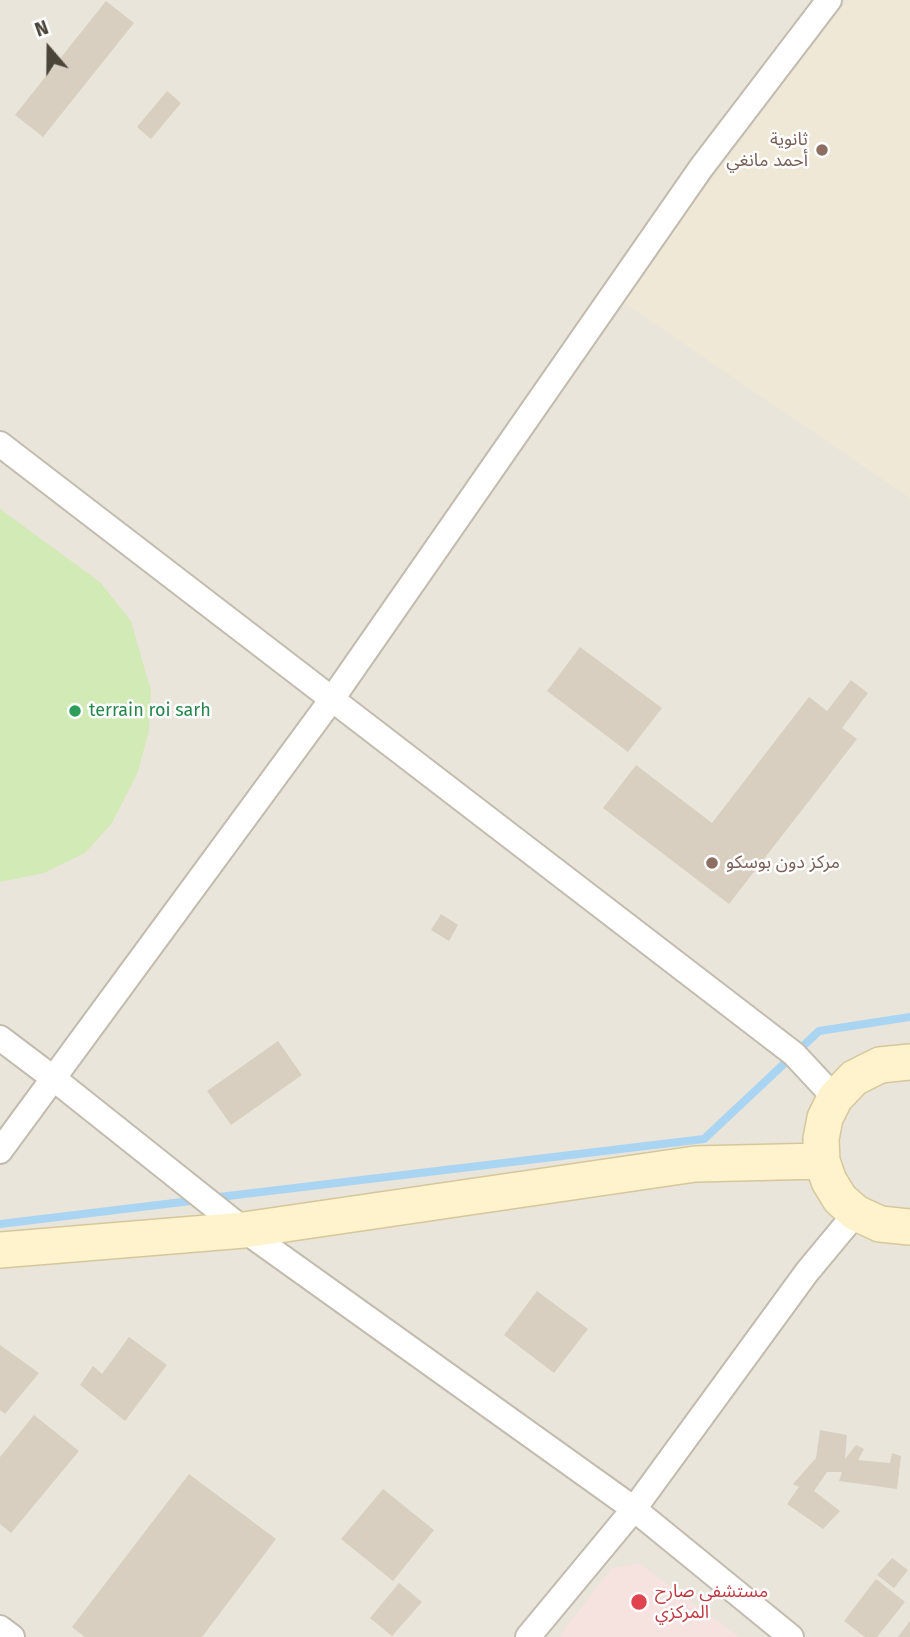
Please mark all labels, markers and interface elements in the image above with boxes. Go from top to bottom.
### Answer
north arrow [14,14,84,84]
text: N [32,16,51,42]
place label: ثانوية أحمد مانغي [726,129,808,172]
marker: ثانوية أحمد مانغي [814,142,830,158]
place label: terrain roi sarh [89,700,211,722]
marker: terrain roi sarh [67,703,83,719]
place label: مركز دون بوسكو [726,852,840,874]
marker: مركز دون بوسكو [704,855,720,871]
place label: مستشفى صارح المركزي [655,1581,768,1624]
marker: مستشفى صارح المركزي [629,1592,649,1612]

